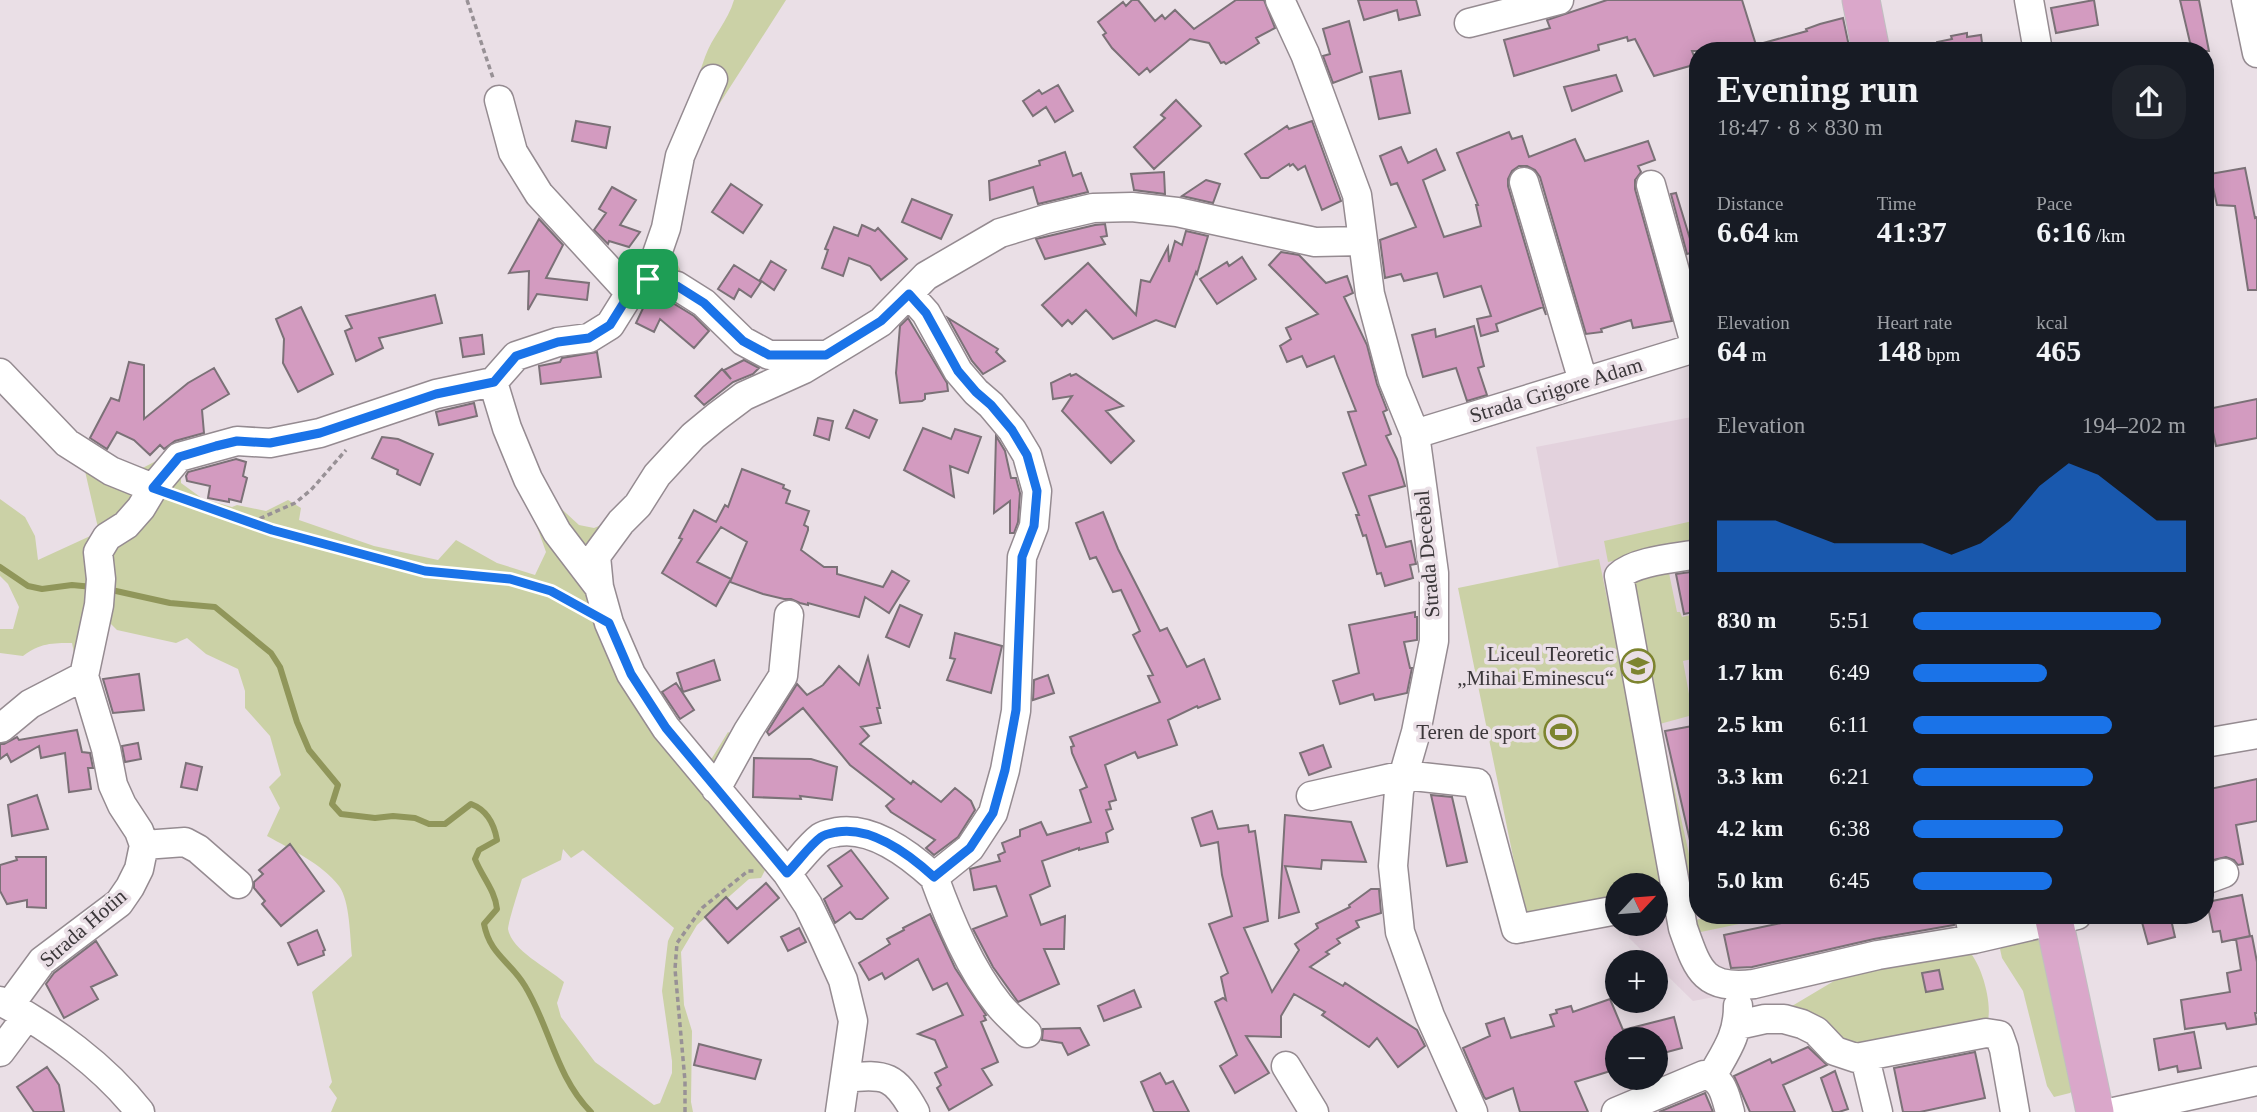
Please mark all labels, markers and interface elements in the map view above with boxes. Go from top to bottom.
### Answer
button: share [2112,65,2186,139]
text: Evening run [1717,68,1919,110]
text: 18:47 · 8 × 830 m [1717,115,1883,140]
text: Distance [1717,193,1783,214]
text: Time [1877,193,1916,214]
text: Pace [2036,193,2072,214]
text: 6.64 [1717,215,1770,248]
text: 41:37 [1877,215,1947,248]
text: 6:16 [2036,215,2091,248]
text: km [1770,225,1799,246]
text: /km [2091,225,2126,246]
pin [618,249,678,309]
icon: arrive [629,260,667,298]
text: Elevation [1717,312,1790,333]
text: Heart rate [1877,312,1952,333]
text: kcal [2036,312,2068,333]
text: 64 [1717,334,1747,367]
text: 148 [1877,334,1922,367]
text: 465 [2036,334,2081,367]
text: m [1747,344,1767,365]
text: bpm [1922,344,1960,365]
street label: Strada Grigore Adam [1467,352,1645,428]
text: Elevation [1717,413,1805,438]
text: 194–202 m [2082,413,2186,438]
street label: Strada Decebal [1409,489,1445,619]
text: 830 m [1717,608,1776,633]
text: 5:51 [1829,608,1870,633]
place label: Liceul Teoretic „Mihai Eminescu“ [1457,642,1614,690]
school or university icon: Liceul Teoretic „Mihai Eminescu“ [1619,647,1657,685]
text: 1.7 km [1717,660,1783,685]
text: 6:49 [1829,660,1870,685]
text: 2.5 km [1717,712,1783,737]
text: 6:11 [1829,712,1869,737]
sports icon: Teren de sport [1542,713,1580,751]
place label: Teren de sport [1416,720,1536,744]
text: 3.3 km [1717,764,1783,789]
text: 6:21 [1829,764,1870,789]
text: 4.2 km [1717,816,1783,841]
text: 6:38 [1829,816,1870,841]
text: 5.0 km [1717,868,1783,893]
text: 6:45 [1829,868,1870,893]
north arrow [1605,873,1668,936]
map controls [1605,873,1668,1090]
street label: Strada Hotin [35,884,132,972]
button: + [1605,950,1668,1013]
button: − [1605,1027,1668,1090]

